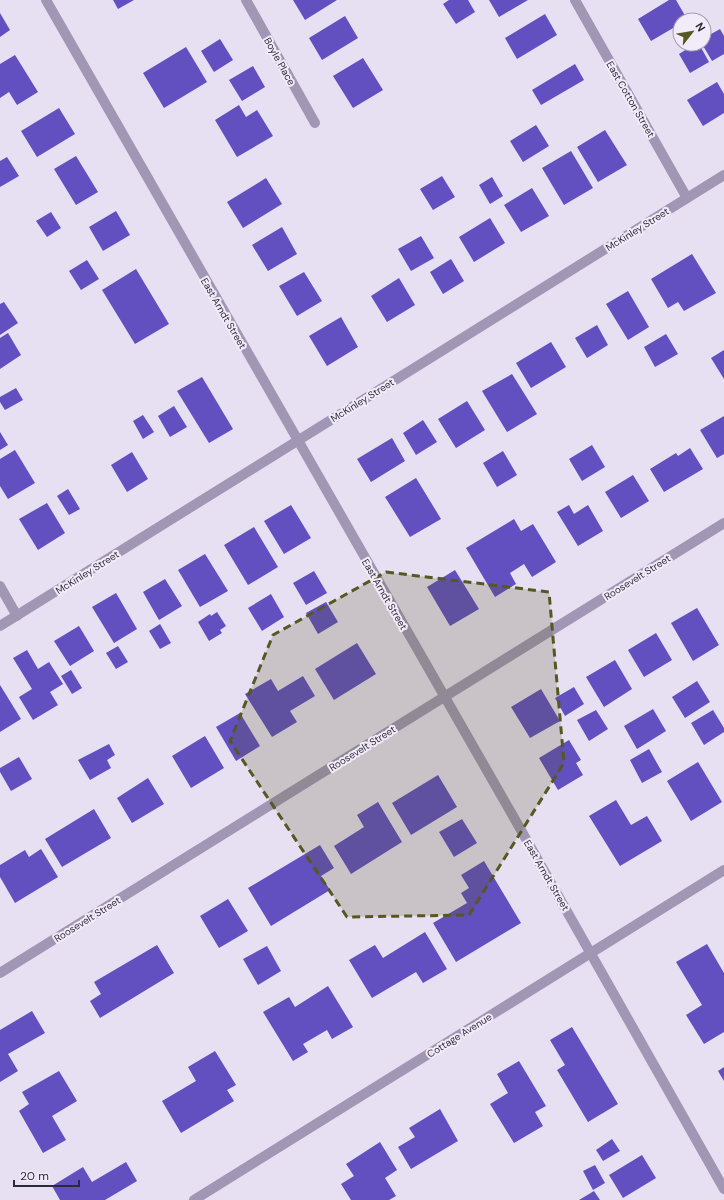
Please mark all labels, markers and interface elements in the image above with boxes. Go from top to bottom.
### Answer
north arrow [672,12,712,52]
text: N [693,20,709,34]
street label: Boyle Place [261,35,298,88]
street label: East Cotton Street [604,59,658,140]
street label: McKinley Street [603,205,671,254]
street label: East Arndt Street [198,275,249,351]
street label: McKinley Street [328,376,396,425]
street label: McKinley Street [53,548,121,597]
street label: Roosevelt Street [602,552,673,603]
street label: East Arndt Street [359,556,410,632]
street label: Roosevelt Street [327,723,398,774]
street label: East Arndt Street [521,837,572,913]
street label: Roosevelt Street [52,894,123,945]
street label: Cottage Avenue [424,1010,494,1061]
scale bar [14,1162,79,1188]
text: 20 m [20,1168,49,1184]

